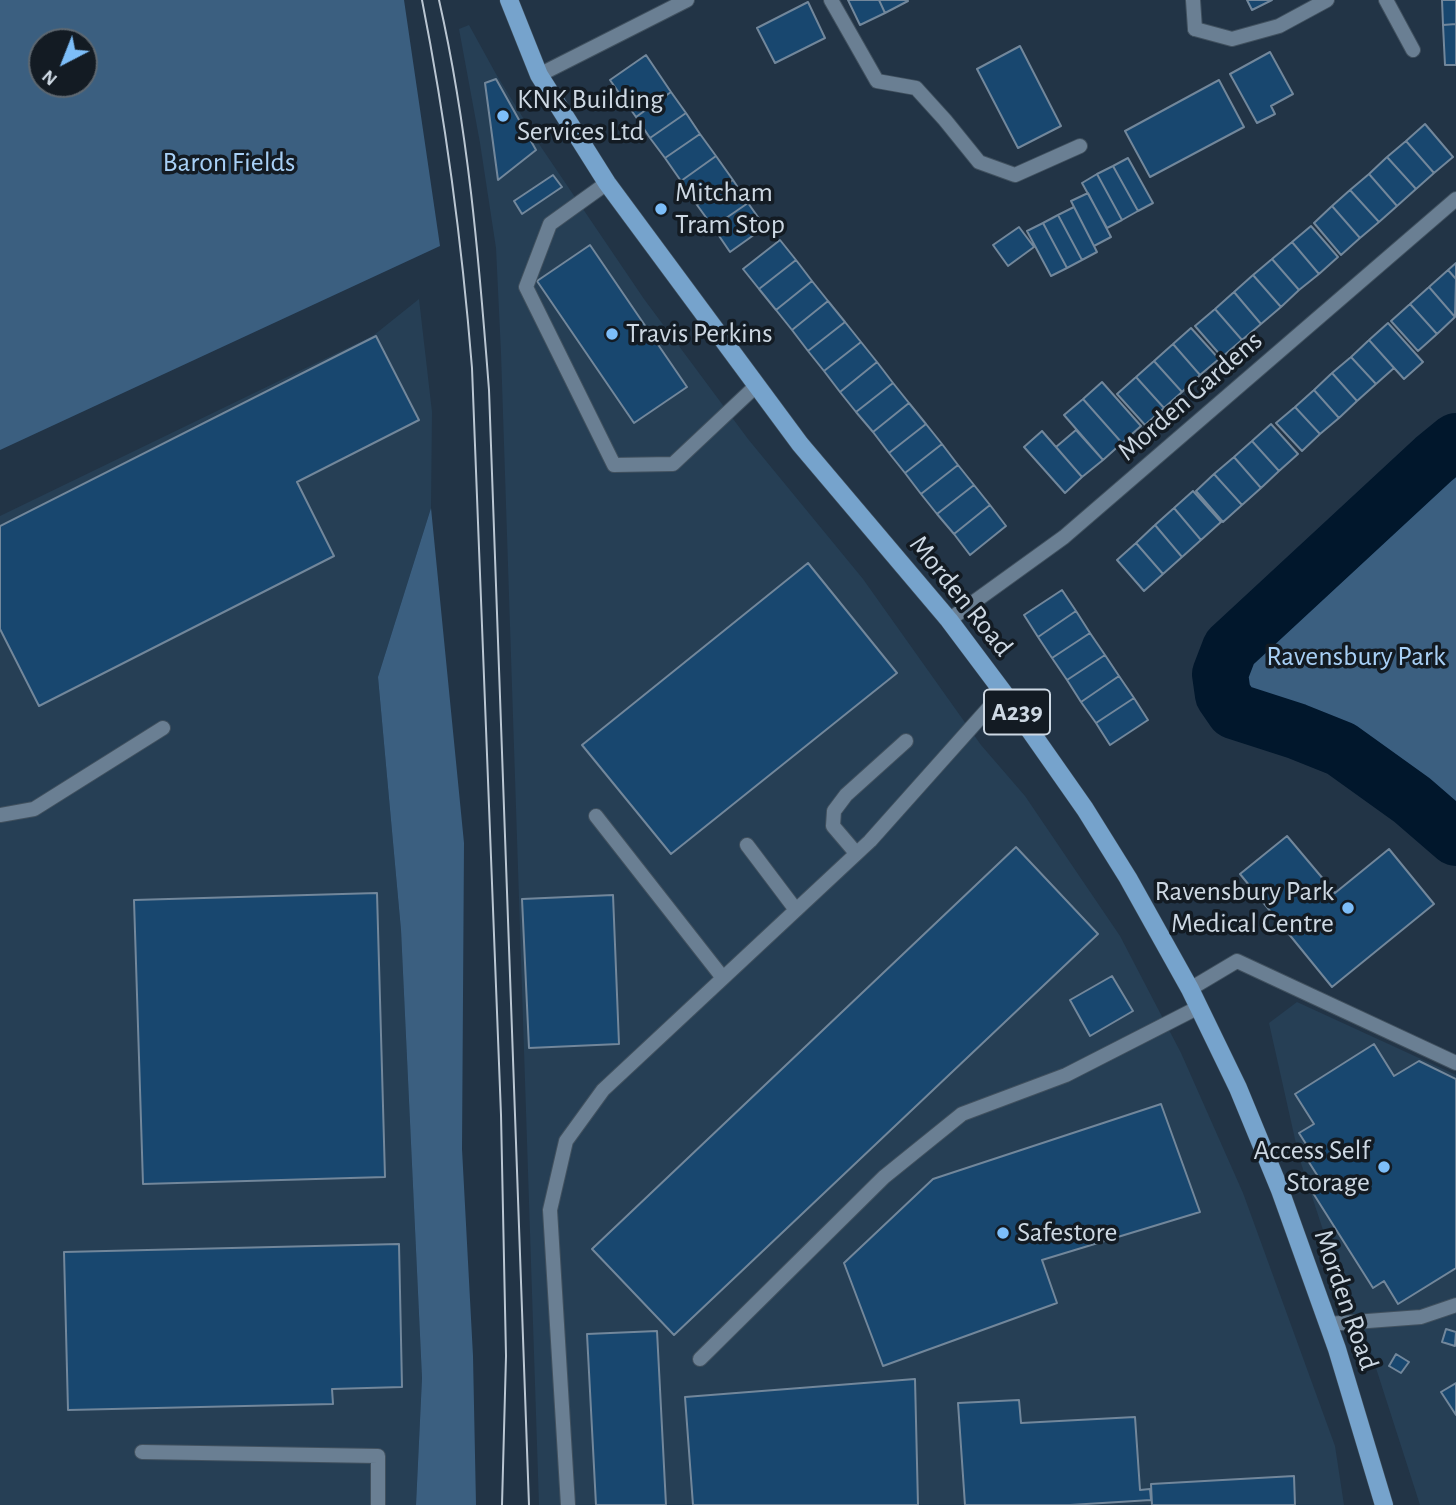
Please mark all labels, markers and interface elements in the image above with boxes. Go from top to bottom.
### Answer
north arrow [28,28,98,98]
text: N [39,66,61,89]
place label: KNK Building Services Ltd [517,83,664,149]
marker: KNK Building Services Ltd [495,108,511,124]
park label: Baron Fields [163,146,295,180]
place label: Mitcham Tram Stop [675,176,785,242]
marker: Mitcham Tram Stop [653,201,669,217]
place label: Travis Perkins [626,317,773,351]
street label: Morden Gardens [1111,324,1269,468]
marker: Travis Perkins [604,326,620,342]
street label: Morden Road [902,529,1020,663]
park label: Ravensbury Park [1266,640,1446,674]
road number: A239 [984,690,1050,734]
place label: Ravensbury Park Medical Centre [1155,875,1334,941]
marker: Ravensbury Park Medical Centre [1340,900,1356,916]
place label: Access Self Storage [1254,1134,1370,1200]
marker: Access Self Storage [1376,1159,1392,1175]
place label: Safestore [1017,1216,1117,1250]
marker: Safestore [995,1225,1011,1241]
street label: Morden Road [1306,1225,1386,1375]

